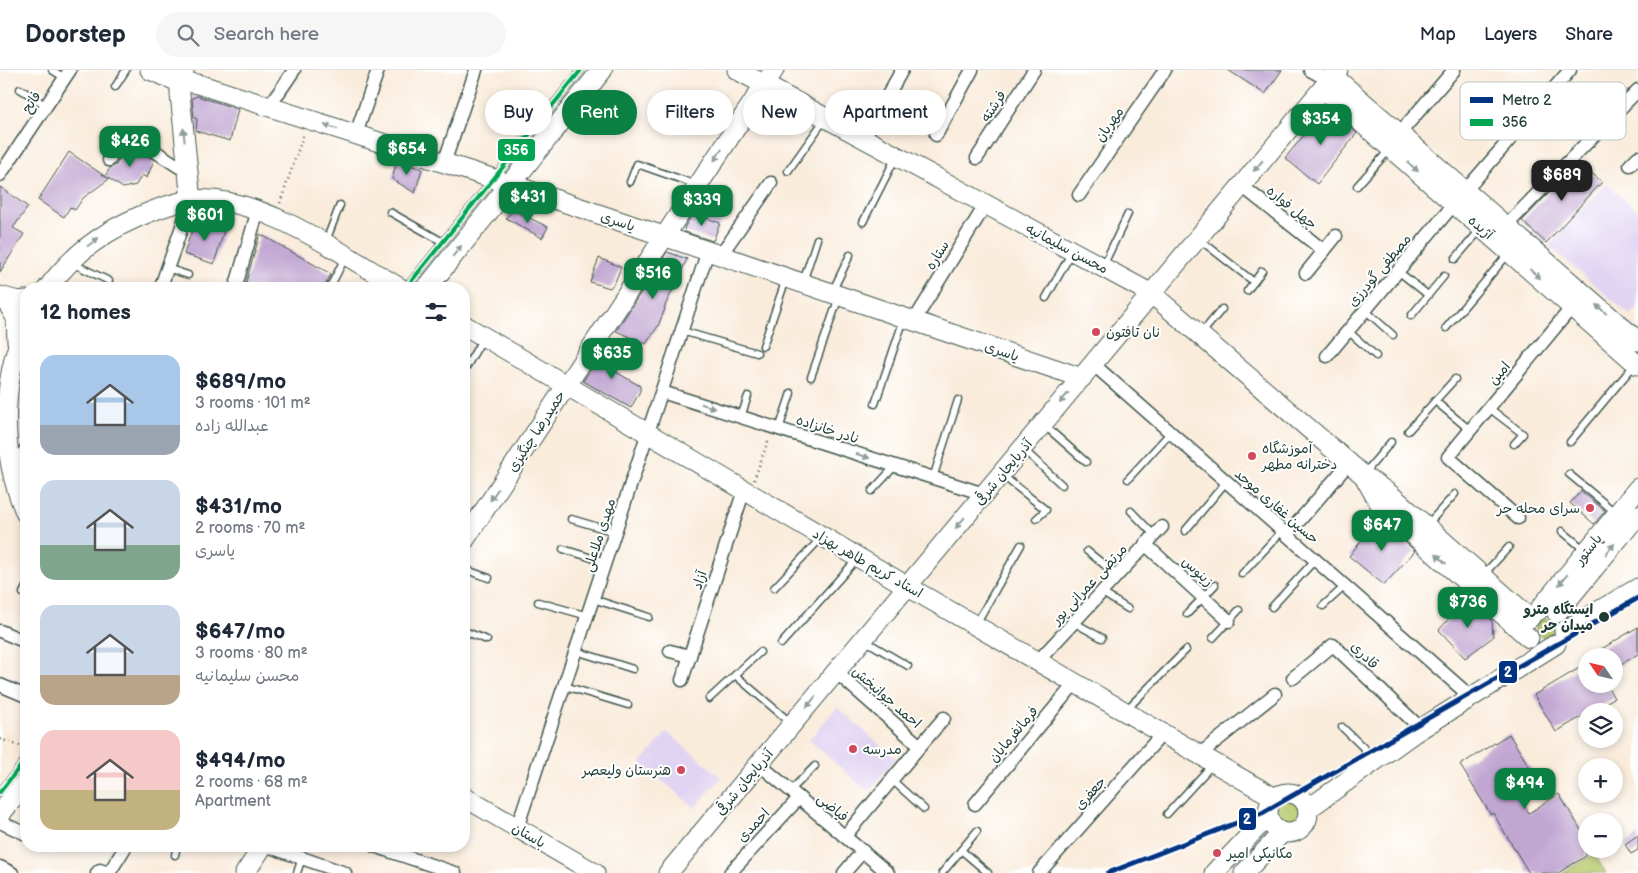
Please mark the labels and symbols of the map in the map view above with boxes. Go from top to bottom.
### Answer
legend [1460,82,1626,140]
street label: فرشته [977,87,1010,125]
street label: فاتح [18,88,46,117]
text: Metro 2 [1502,92,1552,109]
street label: مهربان [1091,104,1127,145]
pin: $354 [1291,104,1351,146]
text: 356 [1502,114,1528,131]
one-way arrow [323,122,338,130]
pin: $426 [100,126,160,168]
one-way arrow [180,126,188,142]
pin: $654 [377,134,437,176]
line badge: 356 [497,138,536,162]
text: 356 [504,142,528,159]
one-way arrow [713,148,723,161]
one-way arrow [1253,160,1264,173]
pin: $689 [1532,160,1592,202]
one-way arrow [1406,161,1418,173]
pin: $431 [498,182,558,224]
street label: چهل فواره [1262,182,1320,234]
pin: $339 [672,184,732,227]
pin: $601 [175,200,235,242]
street label: یاسری [598,208,637,235]
street label: آژیده [1465,212,1497,243]
street label: محسن سلیمانیه [1023,220,1111,277]
street label: مصطفی گودرزی [1344,231,1415,310]
one-way arrow [86,237,100,247]
street label: ستاره [922,237,953,273]
one-way arrow [451,245,462,258]
pin: $516 [623,258,683,300]
one-way arrow [1528,269,1541,280]
one-way arrow [1596,303,1608,315]
place label: نان تافتون [1106,324,1160,341]
marker: نان تافتون [1090,326,1102,338]
pin: $635 [582,338,642,380]
street label: یاسری [982,338,1021,365]
street label: امین [1485,358,1514,388]
street label: حمیدرضا چنگیزی [504,387,570,476]
one-way arrow [1059,392,1070,405]
one-way arrow [701,403,716,411]
street label: نادر خانزاده [794,411,862,448]
street label: آذربایجان شرقی [971,435,1036,509]
place label: آموزشگاه دخترانه مطهر [1261,440,1337,473]
marker: آموزشگاه دخترانه مطهر [1246,450,1258,462]
one-way arrow [856,452,871,460]
street label: حسین غفاری موحد [1231,465,1322,548]
one-way arrow [489,488,499,502]
street label: مهدی ملاعلی [580,496,619,574]
place label: سرای محله حر [1496,500,1580,517]
marker: سرای محله حر [1584,502,1596,514]
pin: $647 [1352,510,1412,552]
one-way arrow [955,516,966,529]
street label: استاد کریم طاهر بهزاد [809,525,926,603]
street label: پاستور [1570,531,1607,570]
street label: مرتضی عمرانی پور [1047,541,1132,629]
one-way arrow [1605,542,1616,555]
street label: زینوس [1178,553,1217,591]
one-way arrow [1435,553,1447,565]
street label: آزاد [688,568,711,592]
one-way arrow [1557,573,1568,586]
pin: $736 [1438,586,1498,629]
place label: ایستگاه مترو میدان حر [1523,600,1593,634]
marker: ایستگاه مترو میدان حر [1597,610,1611,624]
street label: قادری [1347,638,1382,673]
north arrow [1578,648,1622,692]
line badge: 2 [1498,660,1518,684]
street label: احمد جوانبخش [849,663,925,732]
text: 2 [1504,664,1513,681]
one-way arrow [806,695,817,708]
street label: فرمانفرمایان [985,703,1042,766]
place label: مدرسه [863,741,902,758]
marker: مدرسه [847,743,859,755]
street label: آذربایجان شرقی [712,745,777,819]
place label: هنرستان ولیعصر [581,762,671,779]
marker: هنرستان ولیعصر [675,764,687,776]
pin: $494 [1495,768,1555,810]
street label: جعفری [1071,773,1110,813]
street label: فیاضی [814,789,852,825]
street label: احمدی [734,805,773,846]
line badge: 2 [1238,807,1257,831]
text: 2 [1243,811,1252,828]
street label: باستان [509,819,549,852]
place label: مکانیکی امیر [1226,845,1293,862]
marker: مکانیکی امیر [1211,847,1223,859]

